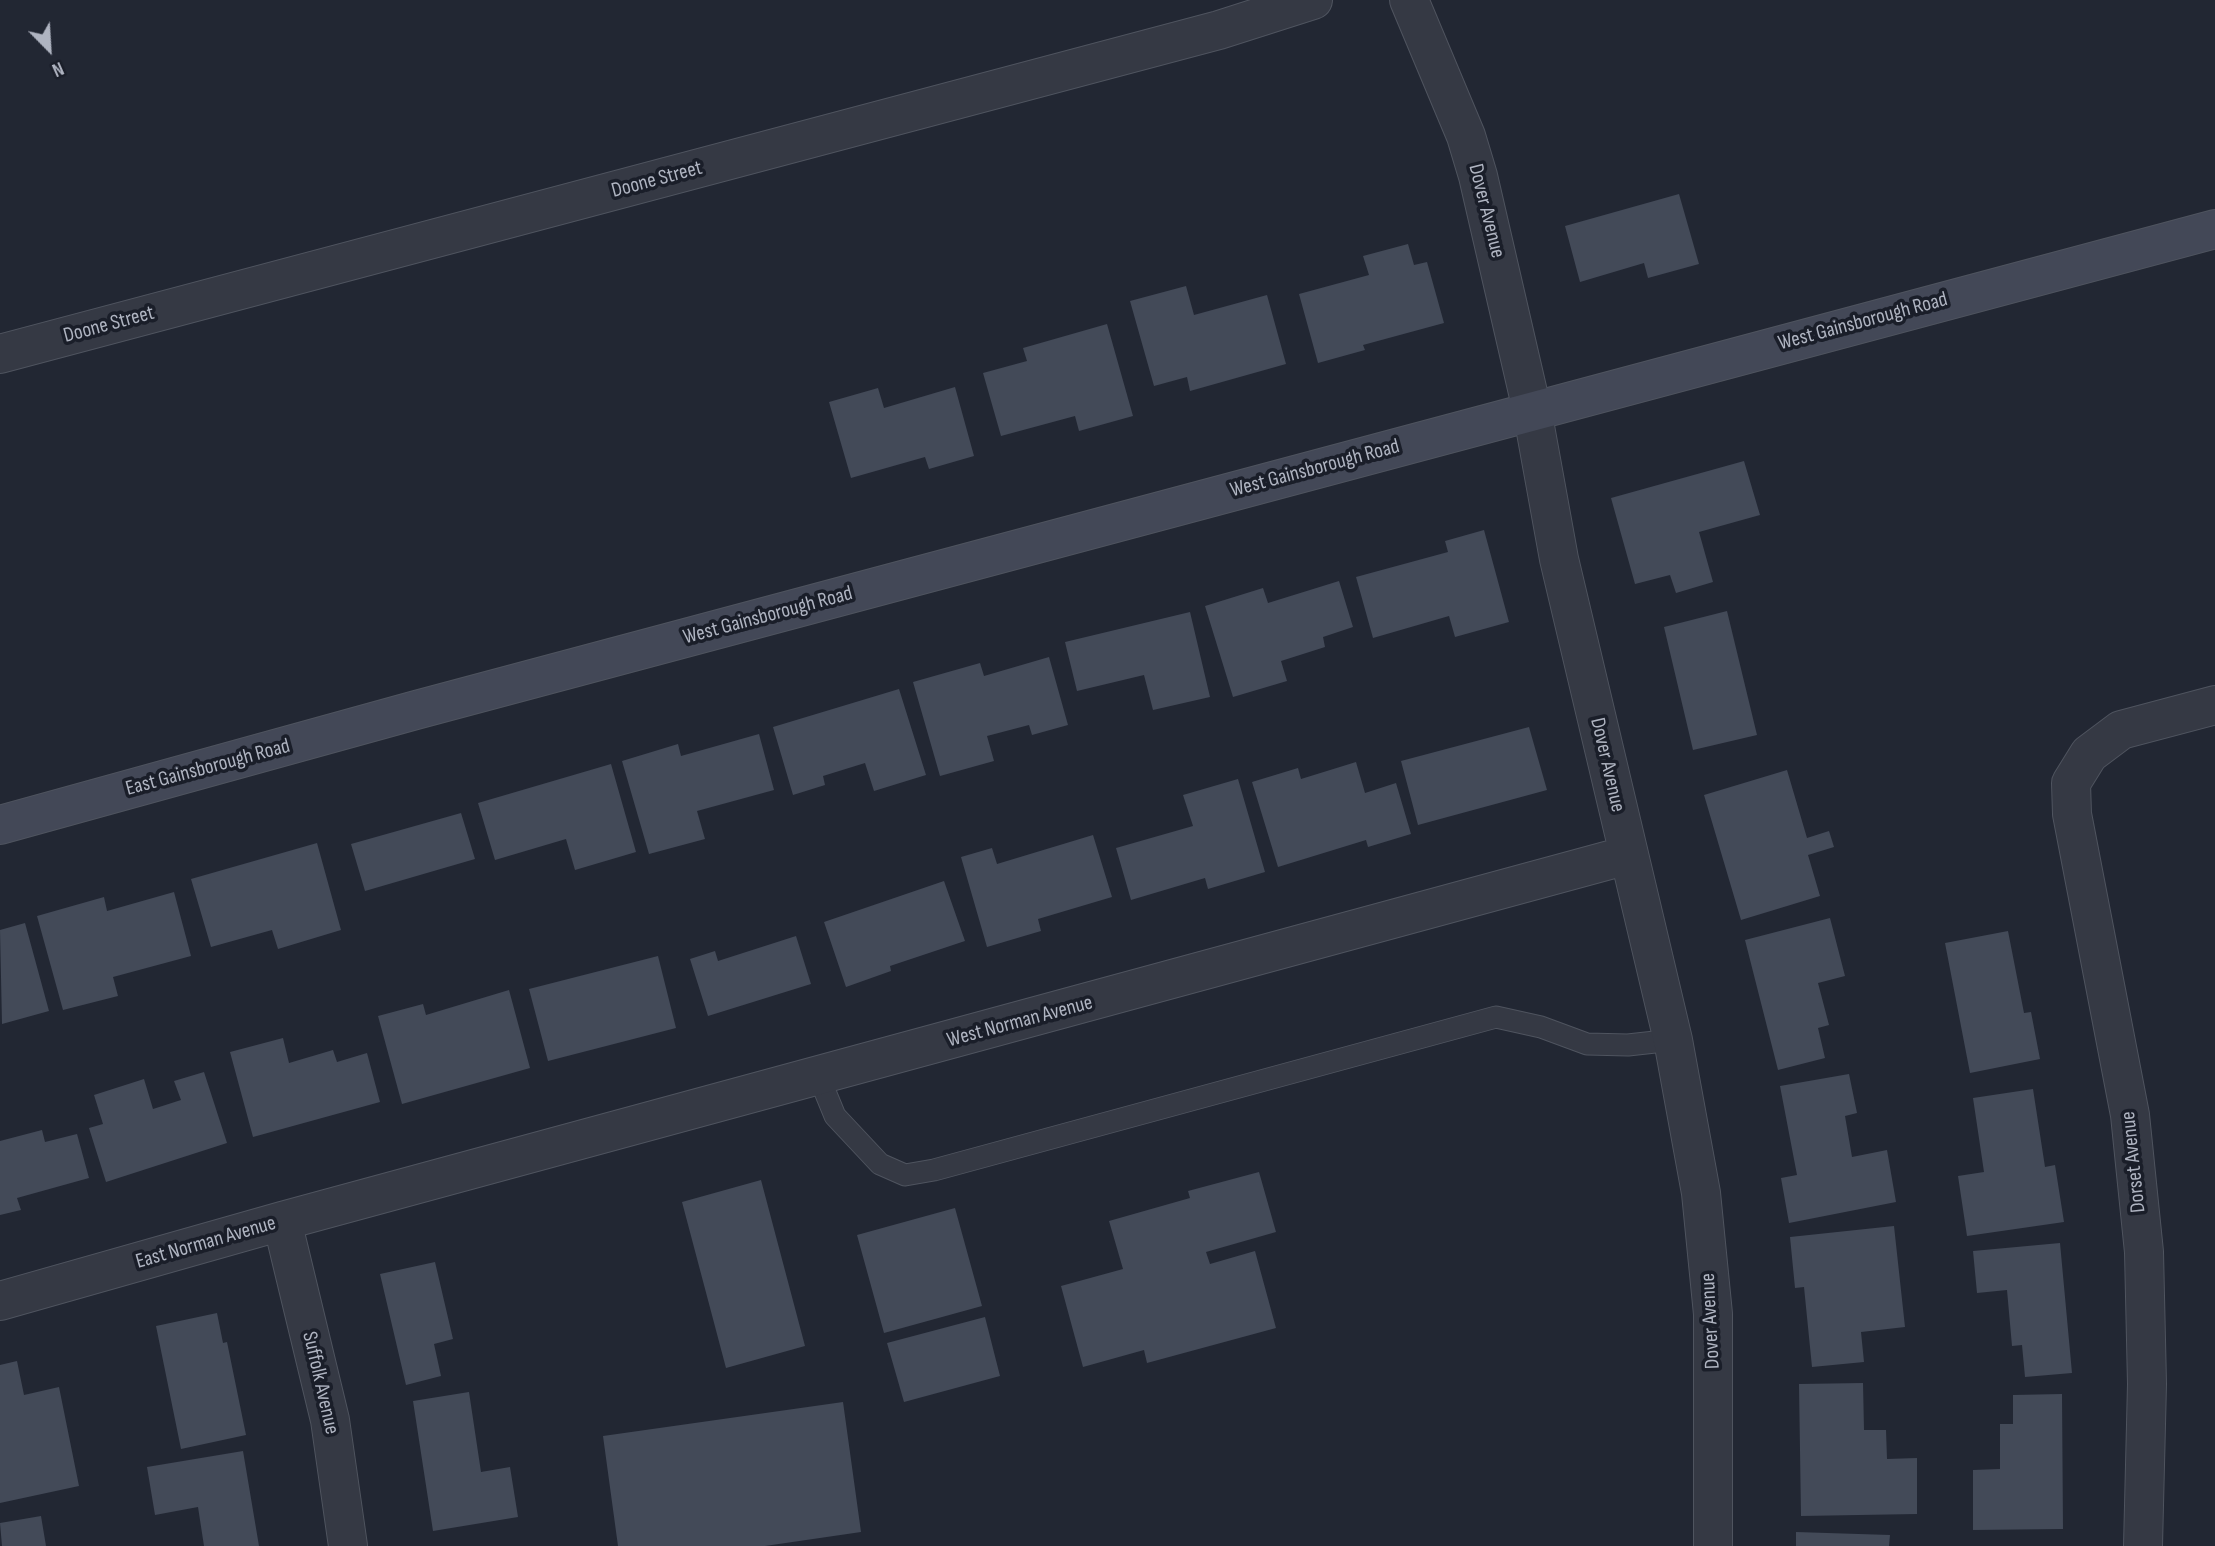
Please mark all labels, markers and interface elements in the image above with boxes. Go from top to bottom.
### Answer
north arrow [14,14,84,84]
text: N [48,56,67,81]
street label: Doone Street [609,156,705,204]
street label: Dover Avenue [1462,161,1510,261]
street label: West Gainsborough Road [1776,287,1950,357]
street label: Doone Street [61,301,157,349]
street label: West Gainsborough Road [1228,434,1402,504]
street label: West Gainsborough Road [681,581,855,651]
street label: Dover Avenue [1584,715,1630,815]
street label: East Gainsborough Road [123,734,293,802]
street label: West Norman Avenue [944,990,1096,1054]
street label: Dorset Avenue [2116,1110,2152,1214]
street label: East Norman Avenue [133,1211,279,1275]
street label: Dover Avenue [1696,1272,1726,1370]
street label: Suffolk Avenue [296,1329,344,1437]

